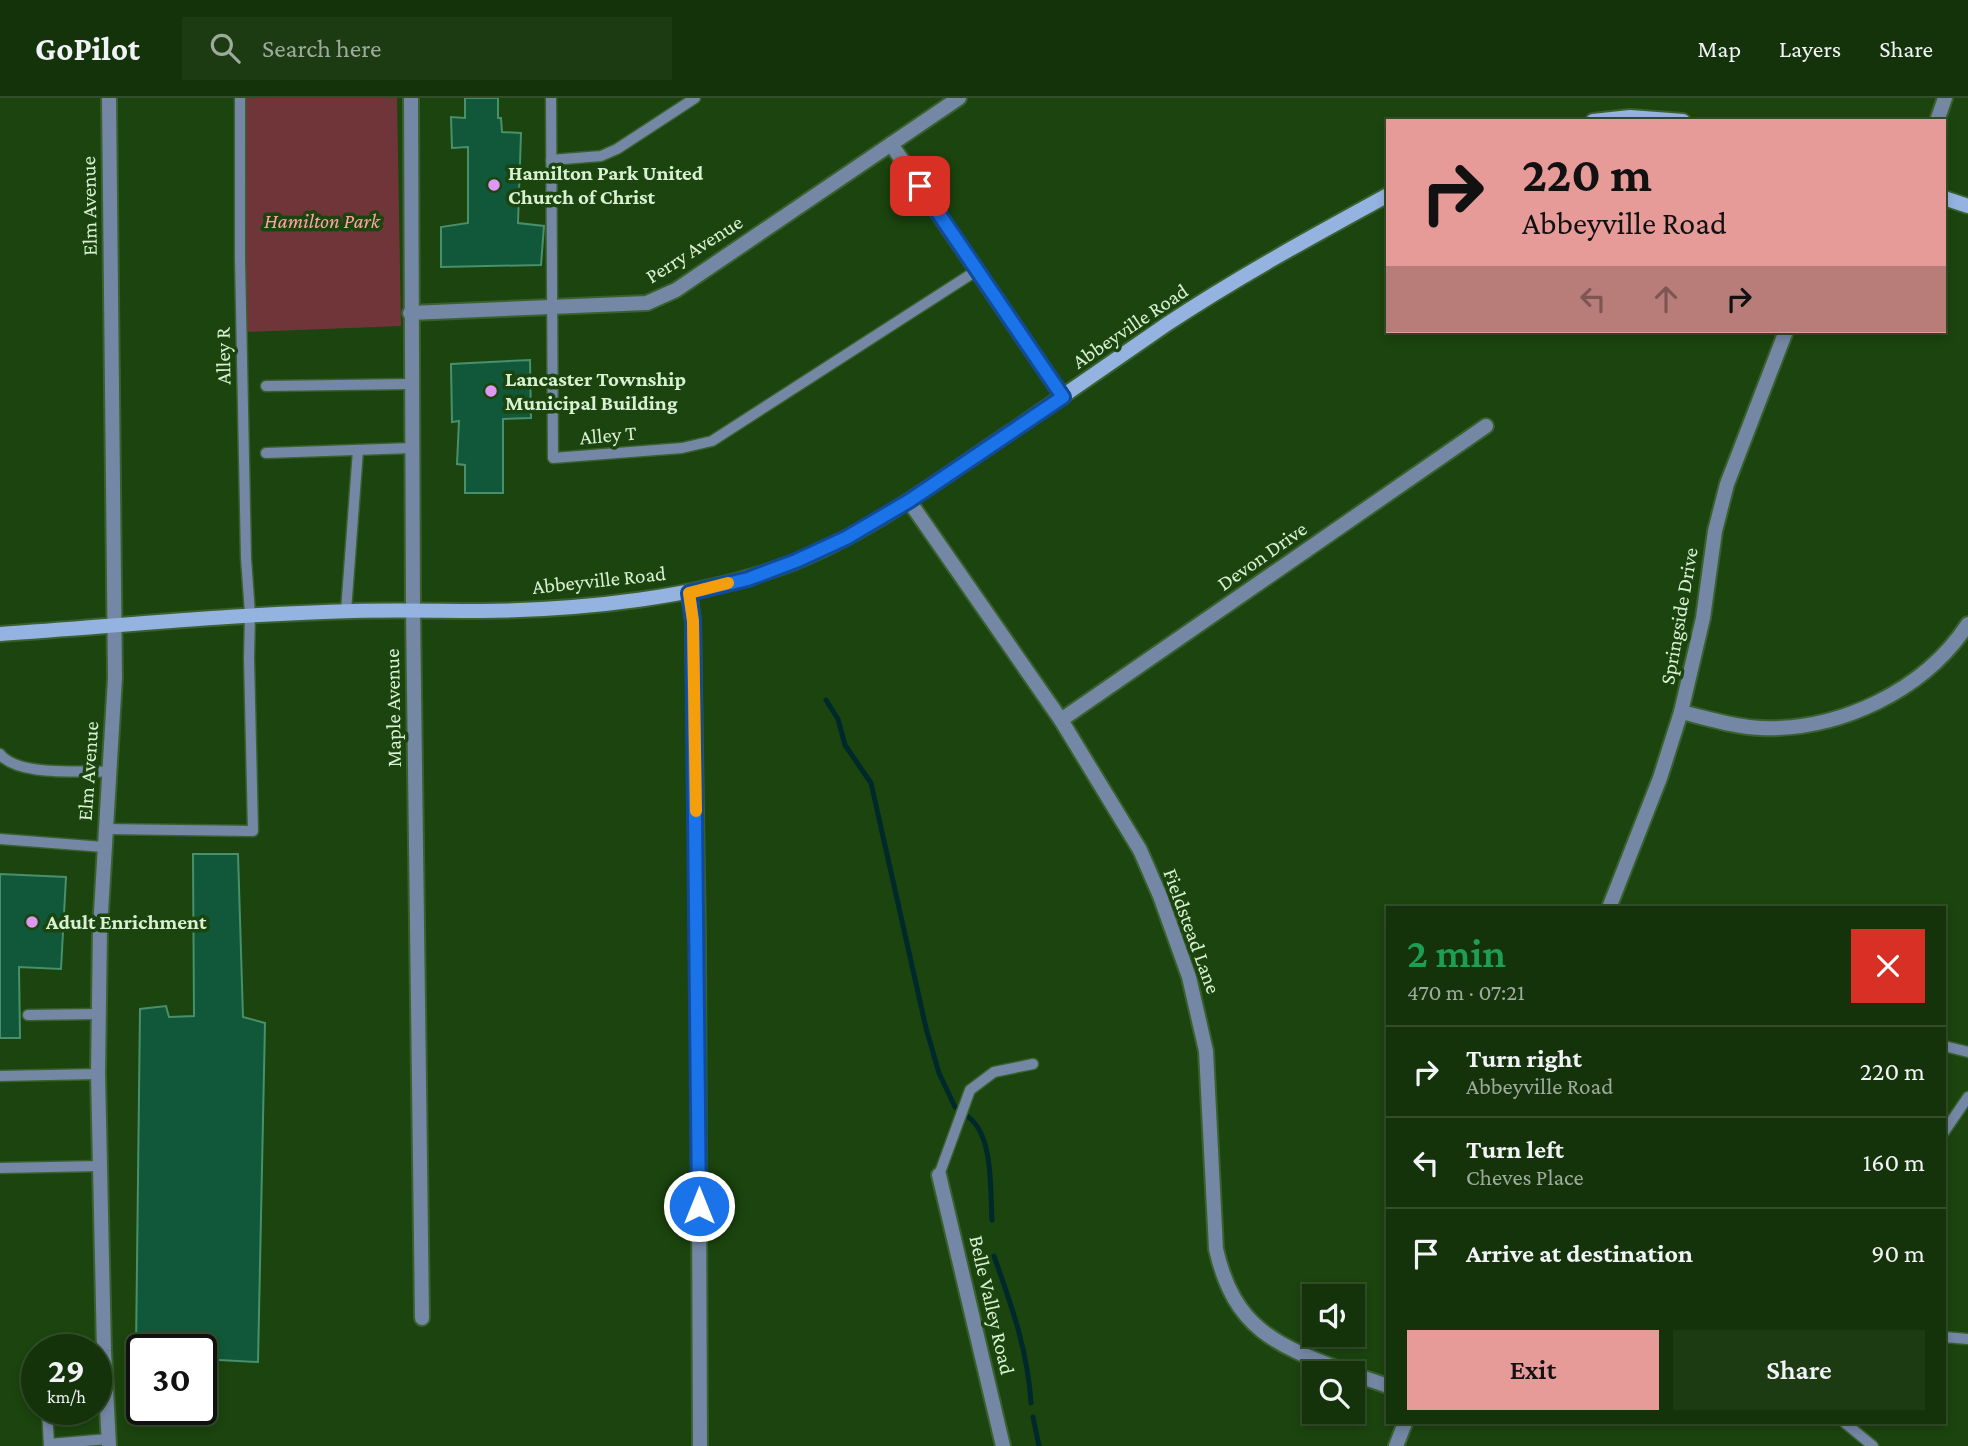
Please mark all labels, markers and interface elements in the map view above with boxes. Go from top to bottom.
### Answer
search box [182,17,672,80]
icon: search [206,29,244,67]
text: GoPilot [35,30,140,67]
text: Search here [262,34,381,63]
text: Map [1697,35,1741,62]
text: Layers [1779,35,1841,62]
text: Share [1879,35,1933,62]
icon: right [1407,147,1498,238]
text: 220 m [1522,147,1652,202]
street label: Elm Avenue [76,156,102,256]
pin [890,156,950,216]
place label: Hamilton Park United Church of Christ [508,161,704,209]
icon: arrive [901,167,939,205]
marker: Hamilton Park United Church of Christ [486,177,502,193]
text: Abbeyville Road [1522,205,1727,241]
park label: Hamilton Park [264,209,381,233]
street label: Perry Avenue [641,210,747,288]
street label: Abbeyville Road [1068,278,1192,374]
icon: left [1574,280,1612,318]
icon: ahead [1647,280,1685,318]
icon: right [1720,280,1758,318]
street label: Alley R [210,327,235,385]
place label: Lancaster Township Municipal Building [505,367,686,415]
marker: Lancaster Township Municipal Building [483,383,499,399]
street label: Alley T [578,421,638,449]
street label: Devon Drive [1213,516,1311,596]
street label: Springside Drive [1655,546,1703,686]
street label: Abbeyville Road [531,561,667,599]
street label: Maple Avenue [380,648,406,768]
street label: Elm Avenue [73,720,103,822]
street label: Fieldstead Lane [1158,865,1226,997]
place label: Adult Enrichment [45,910,207,934]
marker: Adult Enrichment [24,914,40,930]
text: 2 min [1407,929,1506,976]
button: close [1851,929,1925,1003]
text: 470 m · 07:21 [1407,979,1525,1005]
text: Turn right [1466,1044,1582,1073]
icon: right [1407,1053,1445,1091]
text: 220 m [1860,1057,1925,1086]
text: Abbeyville Road [1466,1073,1613,1099]
text: Turn left [1466,1135,1564,1164]
icon: left [1407,1144,1445,1182]
text: 160 m [1863,1148,1925,1177]
text: Cheves Place [1466,1164,1584,1190]
position arrow [662,1169,736,1243]
street label: Belle Valley Road [964,1233,1020,1377]
icon: arrive [1407,1235,1445,1273]
text: Arrive at destination [1466,1239,1693,1268]
text: 90 m [1871,1239,1925,1268]
map controls [1302,1284,1365,1424]
button: sound [1302,1284,1365,1347]
button: Exit [1407,1330,1659,1410]
button: Share [1673,1330,1925,1410]
speed limit sign: 30 [126,1334,217,1425]
text: 29 [48,1351,85,1390]
button: search [1302,1361,1365,1424]
text: km/h [47,1387,86,1407]

